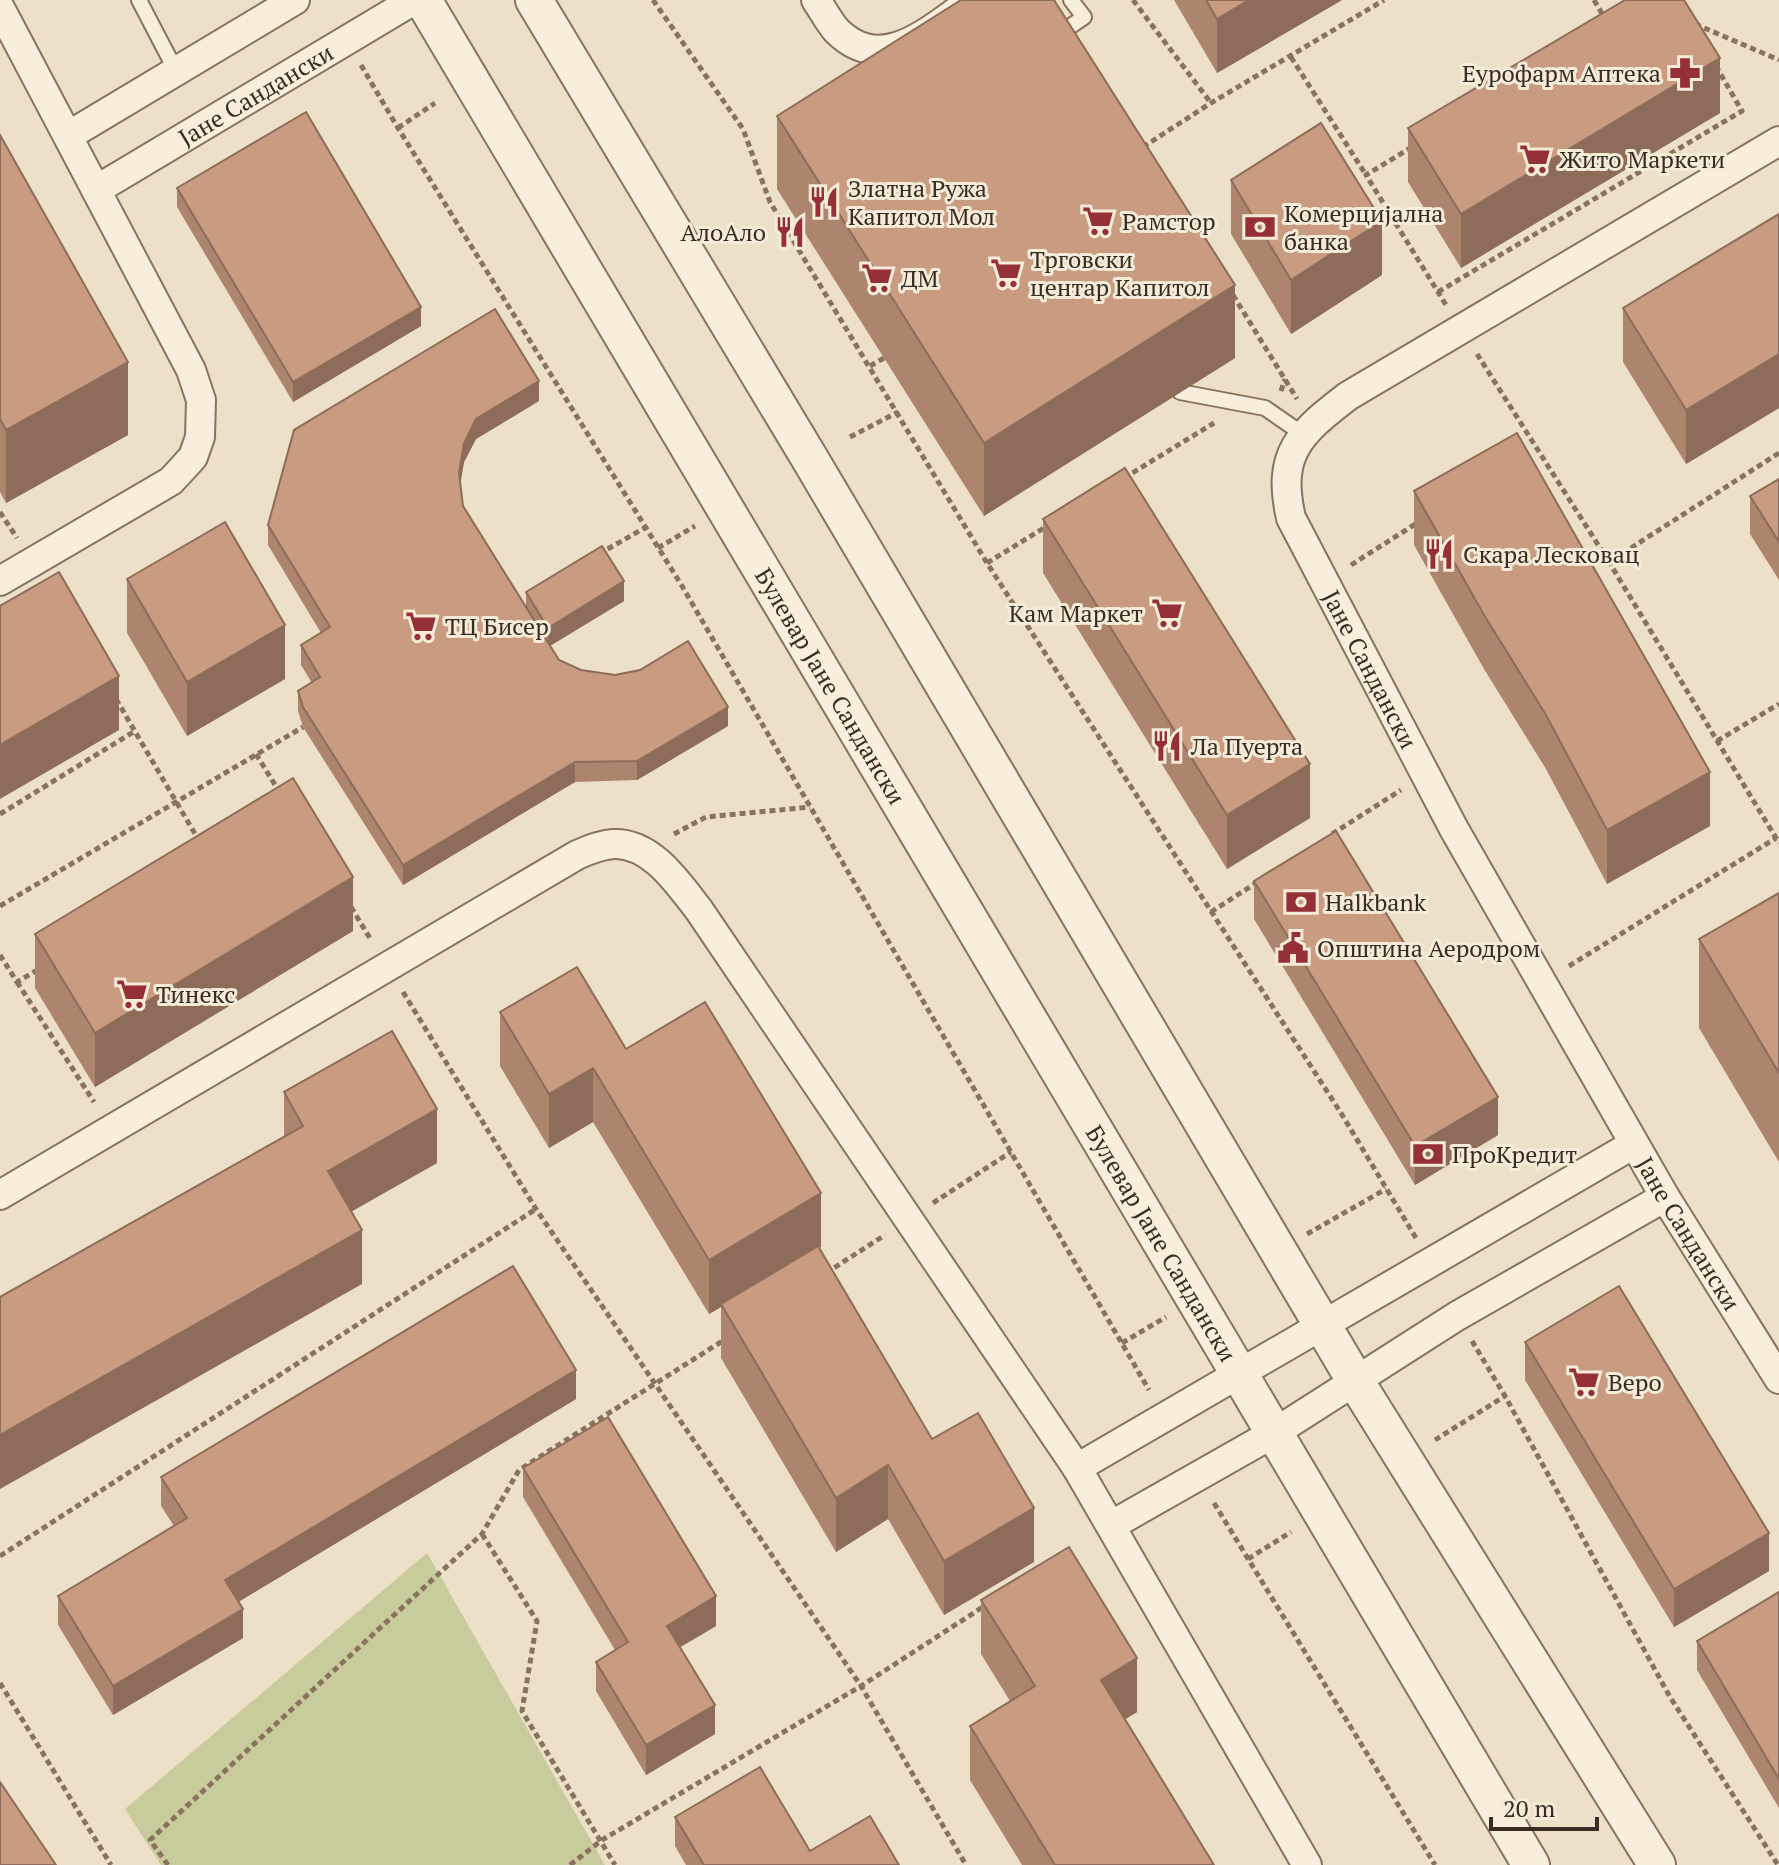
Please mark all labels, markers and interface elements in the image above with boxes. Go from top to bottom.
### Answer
street label: Јане Сандански [172,36,339,153]
pharmacy icon: Еурофарм Аптека [1668,56,1702,90]
place label: Еурофарм Аптека [1462,57,1661,89]
supermarket icon: Жито Маркети [1518,142,1552,176]
place label: Жито Маркети [1559,143,1725,175]
place label: Златна Ружа Капитол Мол [848,172,995,232]
restaurant icon: Златна Ружа Капитол Мол [807,185,841,219]
place label: Комерцијална банка [1284,197,1443,257]
supermarket icon: Рамстор [1081,204,1115,238]
place label: Рамстор [1122,205,1216,237]
bank icon: Комерцијална банка [1243,210,1277,244]
restaurant icon: АлоАло [773,215,807,249]
place label: АлоАло [681,216,766,248]
place label: Трговски центар Капитол [1030,243,1210,303]
supermarket icon: Трговски центар Капитол [989,256,1023,290]
supermarket icon: ДМ [860,261,894,295]
place label: ДМ [901,262,938,294]
restaurant icon: Скара Лесковац [1422,537,1456,571]
place label: Скара Лесковац [1463,538,1640,570]
street label: Булевар Јане Сандански [748,562,913,810]
street label: Јане Сандански [1316,584,1425,754]
supermarket icon: Кам Маркет [1150,596,1184,630]
place label: Кам Маркет [1009,597,1143,629]
supermarket icon: ТЦ Бисер [404,609,438,643]
place label: ТЦ Бисер [445,610,549,642]
restaurant icon: Ла Пуерта [1150,729,1184,763]
place label: Ла Пуерта [1190,730,1303,762]
bank icon: Halkbank [1284,885,1318,919]
place label: Halkbank [1325,886,1427,918]
public building icon: Општина Аеродром [1276,931,1310,965]
place label: Општина Аеродром [1317,932,1540,964]
supermarket icon: Тинекс [115,977,149,1011]
place label: Тинекс [156,978,235,1010]
street label: Булевар Јане Сандански [1079,1119,1244,1367]
bank icon: ПроКредит [1411,1137,1445,1171]
place label: ПроКредит [1452,1138,1577,1170]
street label: Јане Сандански [1629,1151,1748,1316]
supermarket icon: Веро [1567,1365,1601,1399]
place label: Веро [1608,1366,1662,1398]
scale bar [1491,1781,1597,1831]
text: 20 m [1503,1792,1555,1824]

